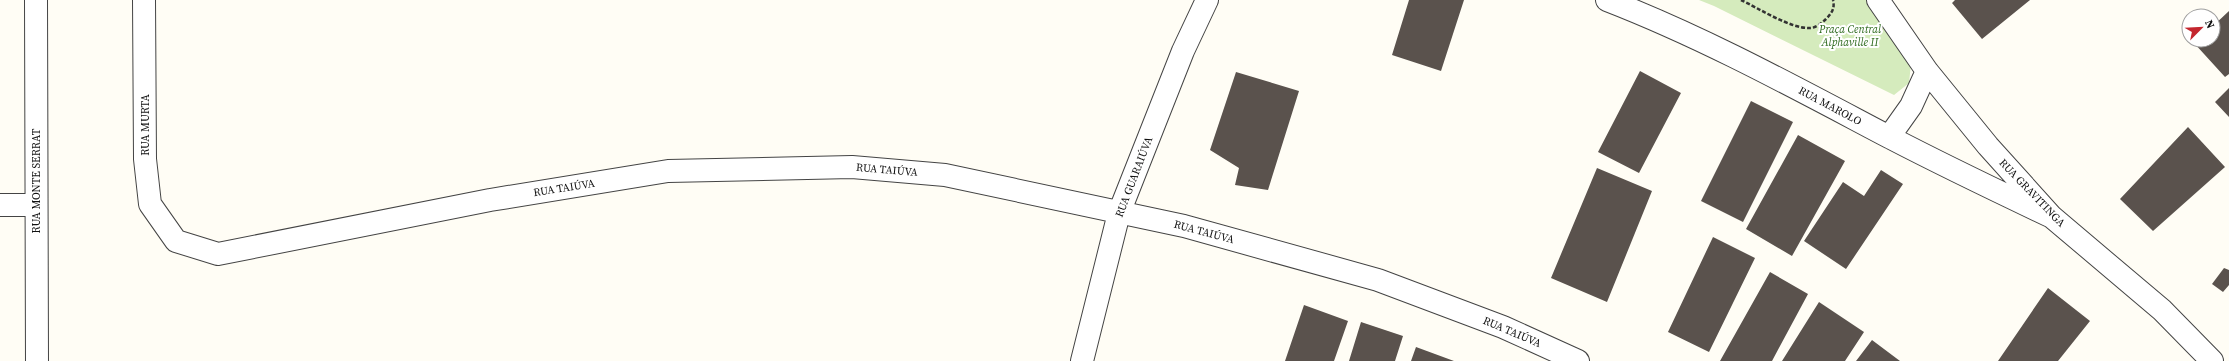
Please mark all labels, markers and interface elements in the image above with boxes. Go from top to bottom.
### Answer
north arrow [2181,8,2221,48]
text: N [2201,17,2218,31]
park label: Praça Central Alphaville II [1818,22,1882,50]
street label: RUA MAROLO [1796,83,1864,129]
street label: RUA MURTA [138,94,153,156]
street label: RUA MONTE SERRAT [29,128,44,233]
street label: RUA GUARAIÚVA [1112,134,1157,219]
street label: RUA GRAVITINGA [1996,156,2069,231]
street label: RUA TAIÚVA [856,160,919,180]
street label: RUA TAIÚVA [532,176,596,200]
street label: RUA TAIÚVA [1172,217,1237,247]
street label: RUA TAIÚVA [1481,313,1544,351]

